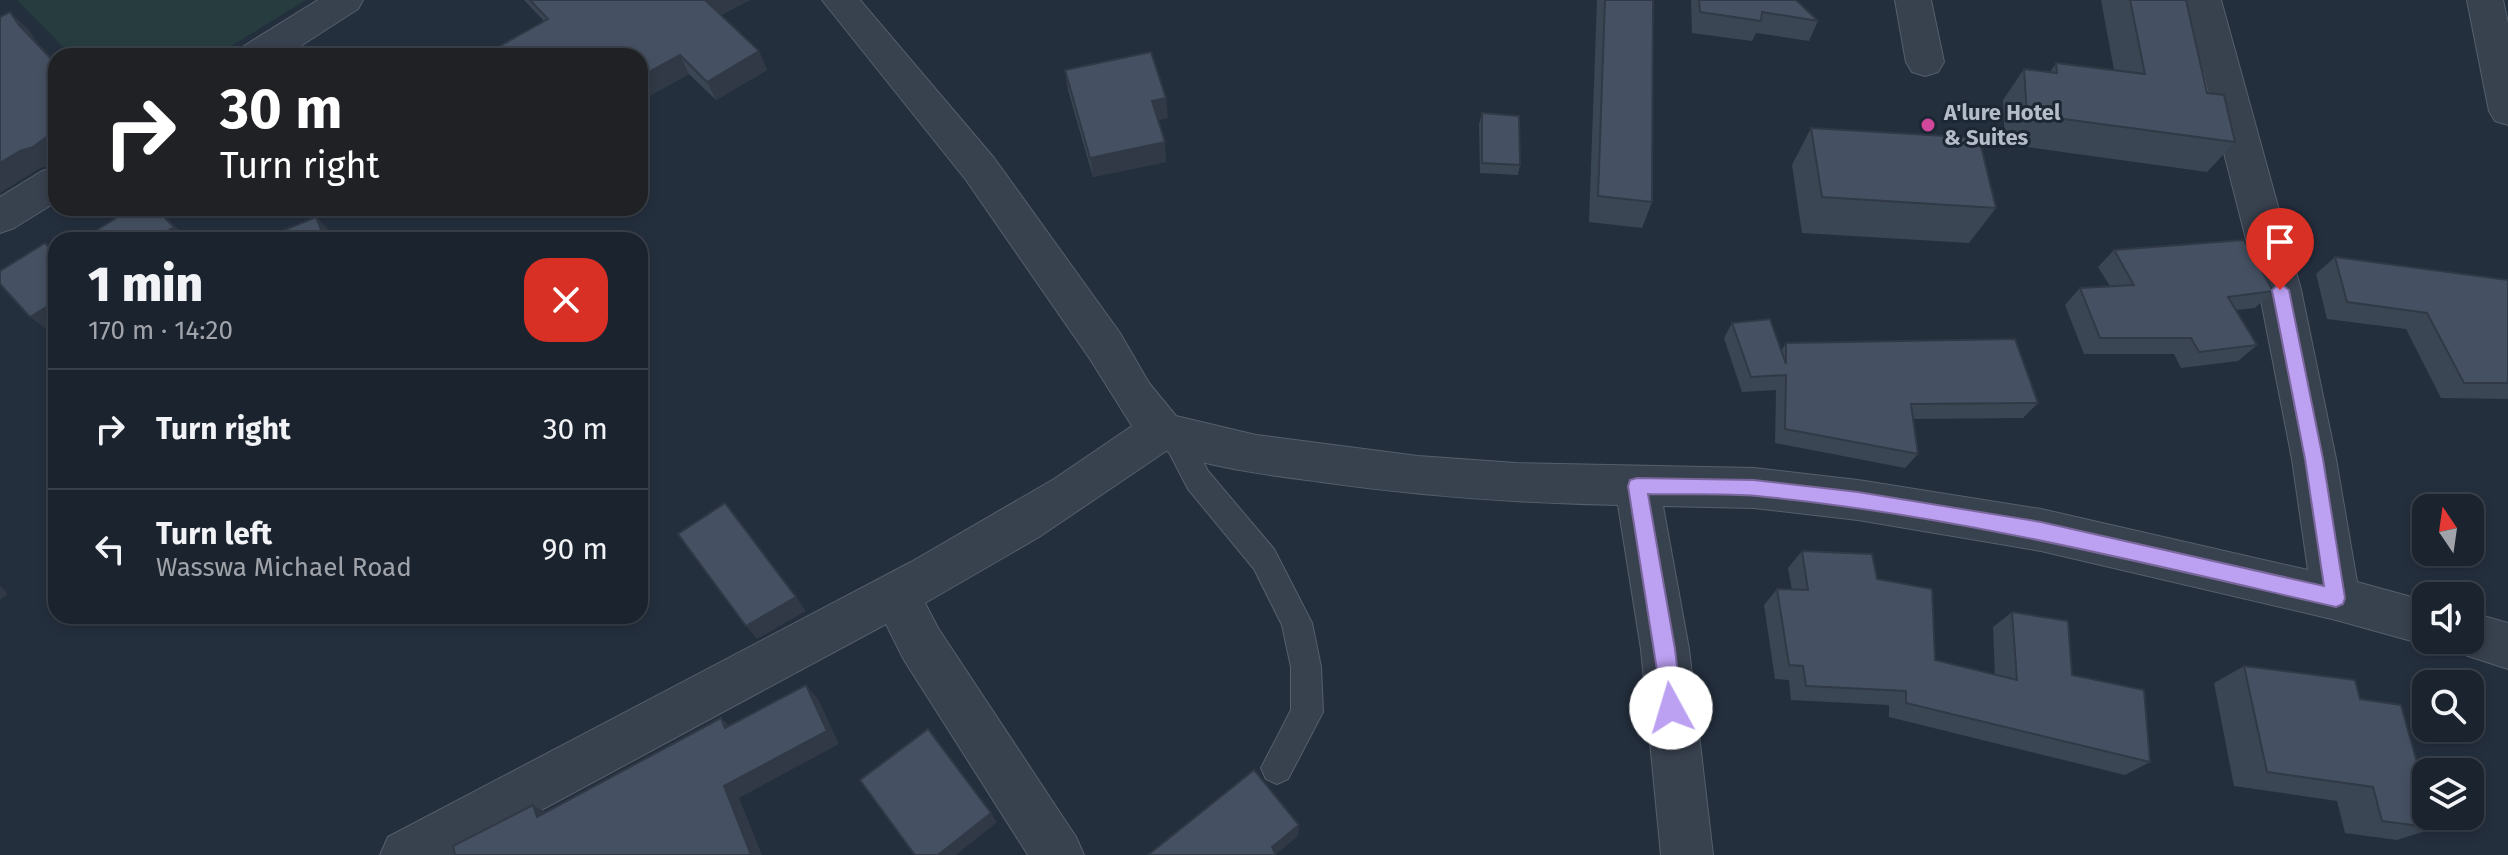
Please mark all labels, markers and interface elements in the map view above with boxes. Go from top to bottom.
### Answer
text: 30 m [220,76,342,143]
icon: right [88,80,192,184]
place label: A'lure Hotel & Suites [1943,99,2061,151]
marker: A'lure Hotel & Suites [1919,116,1937,134]
text: Turn right [220,144,380,188]
pin [2246,208,2314,290]
icon: arrive [2258,220,2302,264]
text: 1 min [88,256,203,314]
button: close [524,258,608,342]
text: 170 m · 14:20 [88,315,233,346]
icon: right [88,407,132,451]
text: Turn right [156,411,291,447]
text: 30 m [543,411,608,447]
north arrow [2412,494,2484,566]
map controls [2412,494,2484,830]
text: Turn left [156,516,272,552]
icon: left [88,527,132,571]
text: 90 m [542,531,608,567]
text: Wasswa Michael Road [156,552,412,583]
button: sound [2412,582,2484,654]
position arrow [1629,666,1713,750]
button: search [2412,670,2484,742]
button: layers [2412,758,2484,830]

